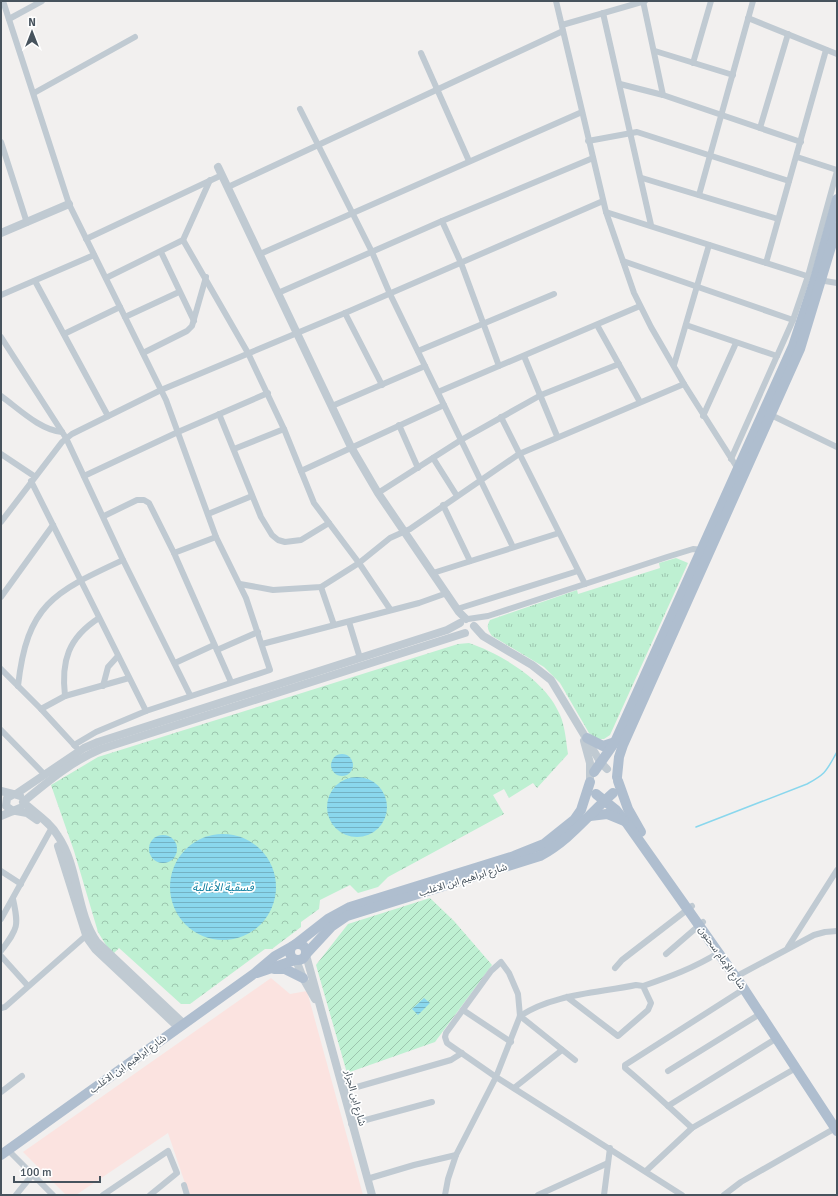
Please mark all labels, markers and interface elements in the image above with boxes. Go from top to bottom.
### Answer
north arrow [12,12,52,52]
text: N [28,16,36,29]
street label: شارع ابراهيم ابن الاغلب [417,861,509,900]
water label: فسقية الأغالبة [192,881,255,894]
street label: شارع الإمام سحنون [694,924,748,993]
street label: شارع ابراهيم ابن الاغلب [87,1032,169,1097]
street label: شارع ابن الجزار [341,1068,368,1128]
scale bar [14,1158,100,1184]
text: 100 m [20,1165,52,1180]

